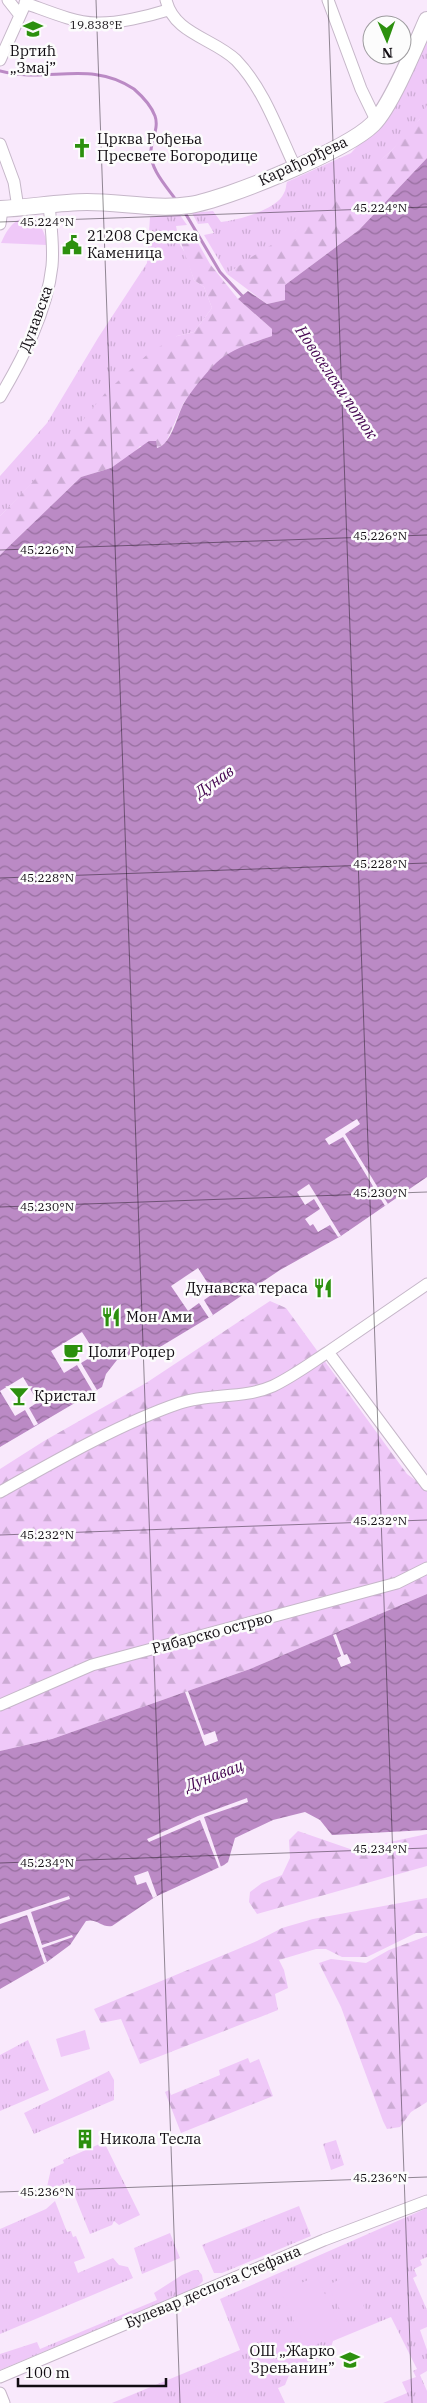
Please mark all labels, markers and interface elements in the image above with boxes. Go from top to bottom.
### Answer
north arrow [362,15,412,65]
text: 19.838°E [70,17,122,32]
school or university icon: Вртић „Змај” [22,18,44,40]
place label: Вртић „Змај” [10,41,56,77]
text: N [382,44,393,62]
place label: Црква Рођења Пресвете Богородице [97,129,258,165]
street label: Карађорђева [255,132,350,190]
church icon: Црква Рођења Пресвете Богородице [71,137,93,159]
text: 45.224°N [353,200,407,215]
text: 45.224°N [20,214,74,229]
place label: 21208 Сремска Каменица [87,226,198,262]
public building icon: 21208 Сремска Каменица [61,234,83,256]
street label: Дунавска [15,283,56,355]
water label: Новоселски поток [291,320,383,443]
text: 45.226°N [353,528,407,543]
text: 45.226°N [20,542,74,557]
water label: Дунав [189,760,238,803]
text: 45.228°N [353,856,407,871]
text: 45.228°N [20,870,74,885]
text: 45.230°N [353,1185,407,1200]
text: 45.230°N [20,1199,74,1214]
restaurant icon: Дунавска тераса [312,1277,334,1299]
place label: Дунавска тераса [186,1278,308,1297]
restaurant icon: Мон Ами [100,1306,122,1328]
place label: Мон Ами [126,1307,193,1326]
cafe icon: Џоли Роџер [62,1341,84,1363]
place label: Џоли Роџер [88,1342,175,1361]
bar icon: Кристал [8,1385,30,1407]
place label: Кристал [34,1386,96,1405]
text: 45.232°N [353,1513,407,1528]
text: 45.232°N [20,1527,74,1542]
street label: Рибарско острво [150,1607,274,1658]
water label: Дунавац [180,1755,246,1796]
text: 45.234°N [353,1841,407,1856]
text: 45.234°N [20,1855,74,1870]
building icon: Никола Тесла [74,2128,96,2150]
place label: Никола Тесла [100,2129,202,2148]
text: 45.236°N [353,2170,407,2185]
text: 45.236°N [20,2184,74,2199]
street label: Булевар деспота Стефана [122,2241,304,2332]
place label: ОШ „Жарко Зрењанин” [250,2341,335,2377]
school or university icon: ОШ „Жарко Зрењанин” [339,2349,361,2371]
scale bar [18,2356,165,2388]
text: 100 m [25,2363,70,2382]

